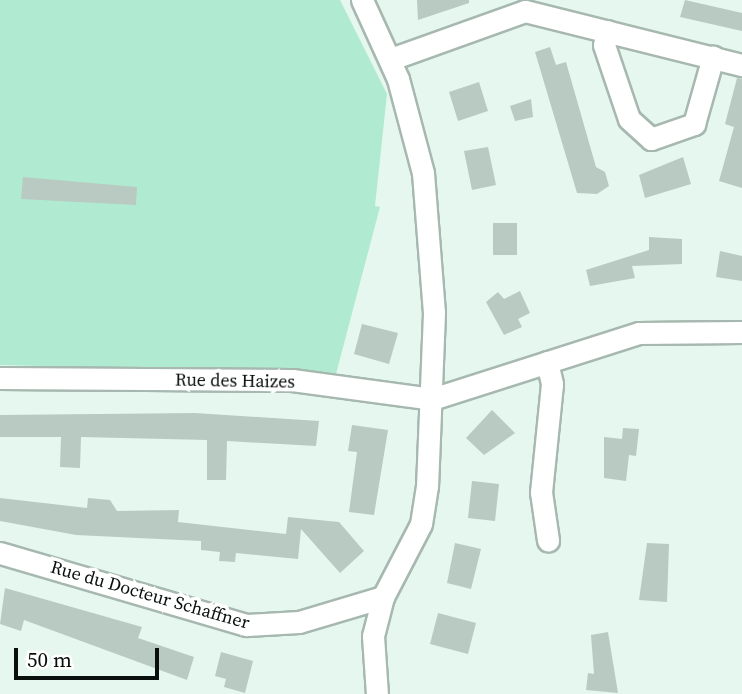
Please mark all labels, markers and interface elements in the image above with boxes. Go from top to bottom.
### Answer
street label: Rue des Haizes [175,369,295,393]
street label: Rue du Docteur Schaffner [48,556,252,634]
scale bar [18,634,163,678]
text: 50 m [27,645,72,674]

